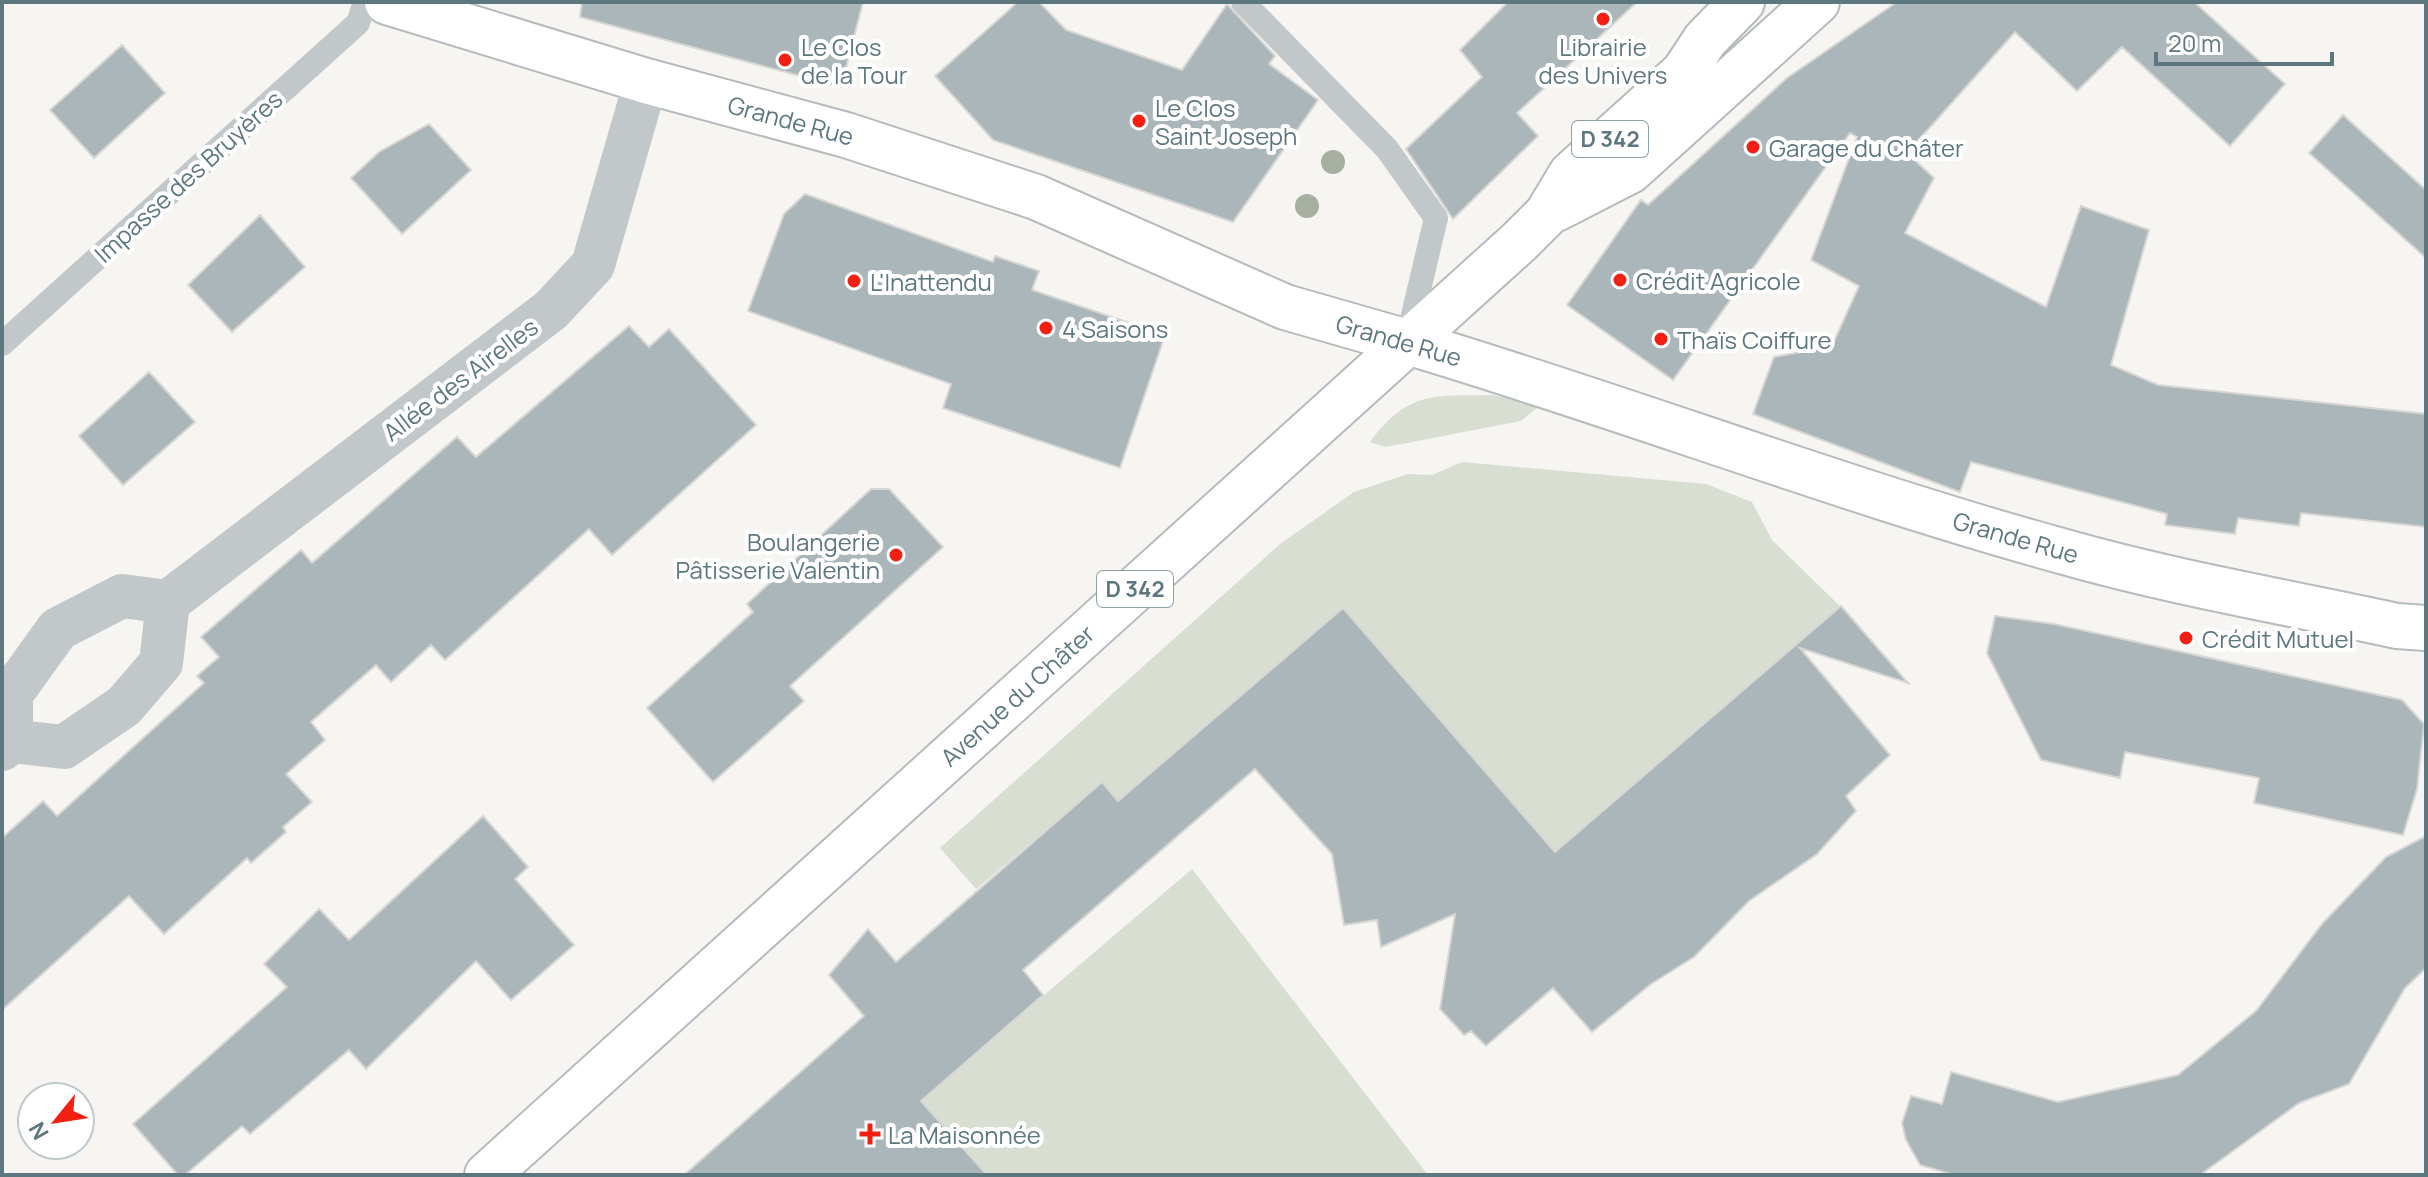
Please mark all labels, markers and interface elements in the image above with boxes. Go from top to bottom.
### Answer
marker: Librairie des Univers [1594,10,1612,28]
scale bar [2156,16,2332,66]
text: 20 m [2168,26,2221,59]
place label: Le Clos de la Tour [801,30,908,91]
place label: Librairie des Univers [1539,30,1667,91]
marker: Le Clos de la Tour [776,51,794,69]
street label: Impasse des Bruyères [87,83,289,269]
street label: Grande Rue [724,87,858,153]
place label: Le Clos Saint Joseph [1155,91,1297,152]
marker: Le Clos Saint Joseph [1130,112,1148,130]
road number: D 342 [1572,121,1648,157]
place label: Garage du Châter [1769,131,1964,164]
marker: Garage du Châter [1744,138,1762,156]
place label: Crédit Agricole [1636,264,1801,297]
place label: L'Inattendu [870,265,992,298]
marker: Crédit Agricole [1611,271,1629,289]
marker: L'Inattendu [845,272,863,290]
street label: Grande Rue [1332,306,1466,374]
street label: Allée des Airelles [376,310,544,448]
place label: 4 Saisons [1062,312,1168,345]
marker: 4 Saisons [1037,319,1055,337]
place label: Thaïs Coiffure [1677,323,1831,356]
marker: Thaïs Coiffure [1652,330,1670,348]
street label: Grande Rue [1949,503,2083,571]
place label: Boulangerie Pâtisserie Valentin [675,525,880,586]
marker: Boulangerie Pâtisserie Valentin [887,546,905,564]
road number: D 342 [1097,571,1173,607]
street label: Avenue du Châter [933,617,1101,773]
place label: Crédit Mutuel [2202,622,2354,655]
marker: Crédit Mutuel [2177,629,2195,647]
north arrow [16,1081,96,1161]
text: N [22,1117,56,1145]
place label: La Maisonnée [888,1118,1041,1151]
marker: La Maisonnée [859,1123,881,1145]

